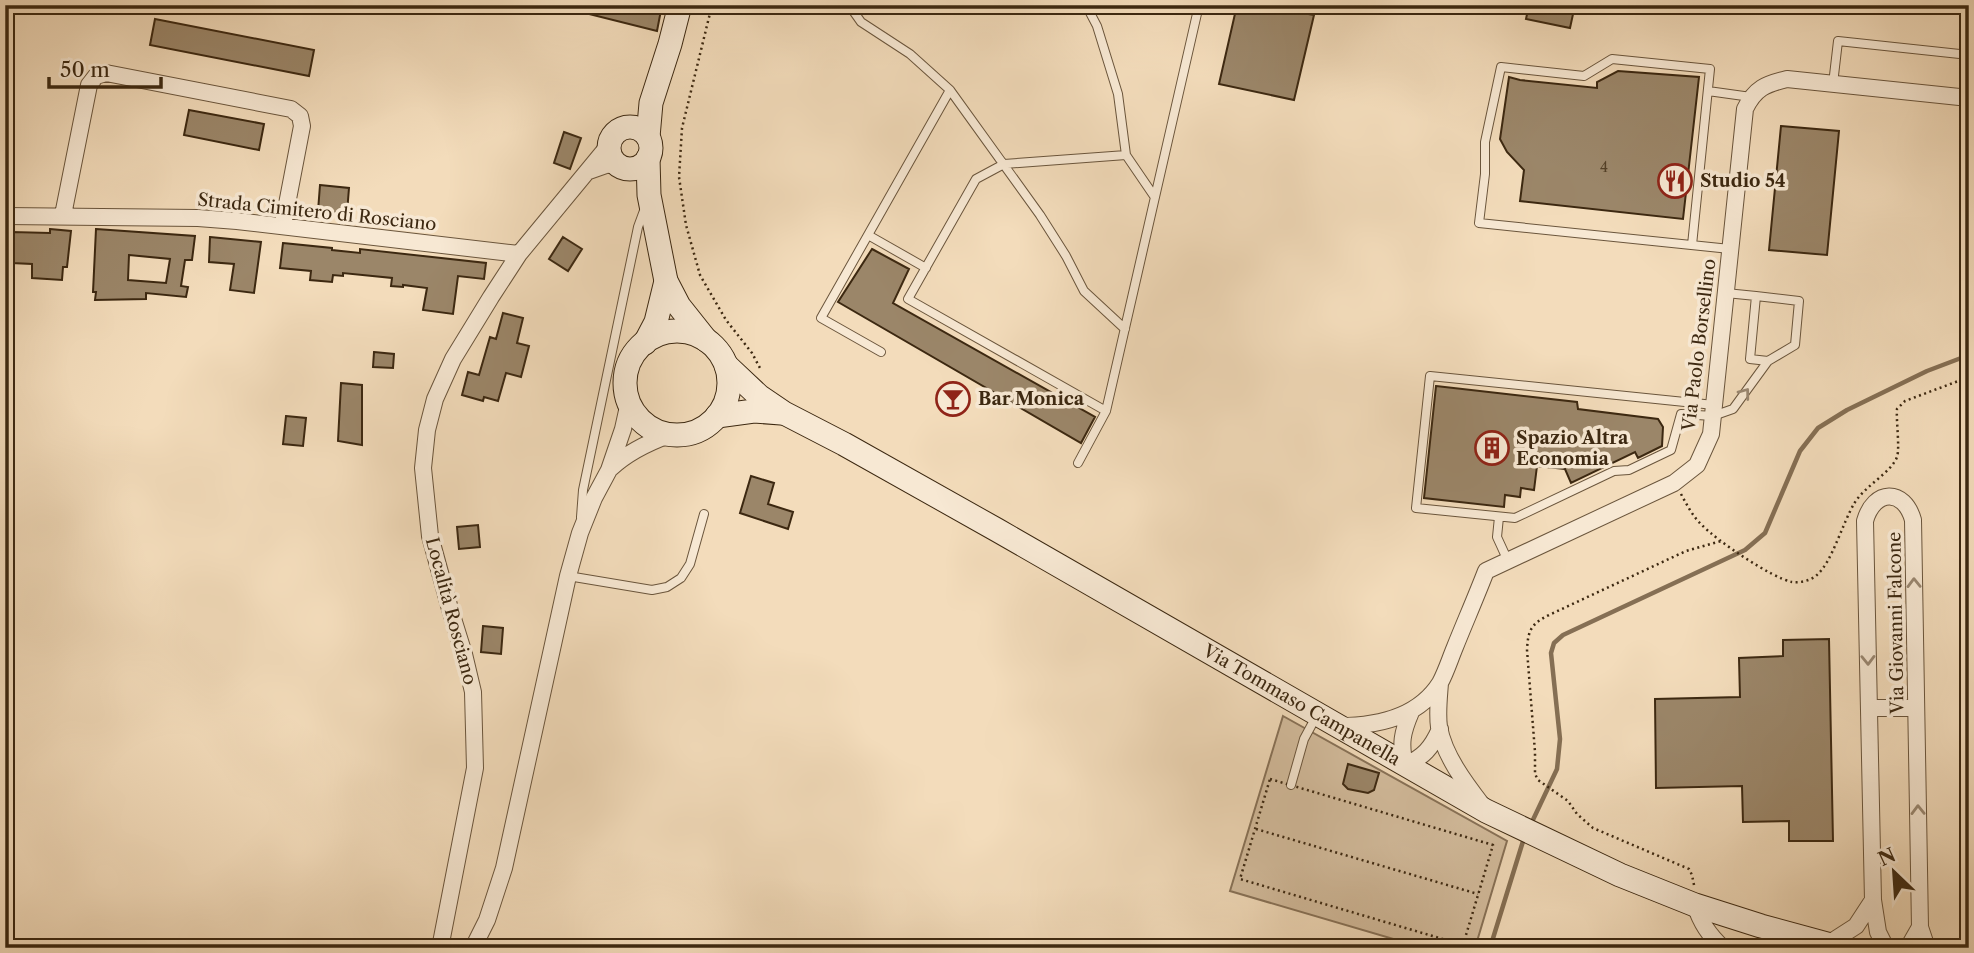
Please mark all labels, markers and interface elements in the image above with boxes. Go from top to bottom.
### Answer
scale bar [49,46,161,90]
text: 50 m [60,57,110,82]
house number: 4 [1600,158,1608,176]
restaurant icon: Studio 54 [1656,162,1694,200]
place label: Studio 54 [1700,170,1786,192]
street label: Strada Cimitero di Rosciano [196,189,438,235]
street label: Via Paolo Borsellino [1677,258,1720,433]
bar icon: Bar Monica [934,380,972,418]
place label: Bar Monica [978,388,1085,410]
one-way arrow [1736,388,1749,401]
place label: Spazio Altra Economia [1516,427,1629,470]
building icon: Spazio Altra Economia [1473,429,1511,467]
street label: Via Giovanni Falcone [1883,532,1909,715]
street label: Località Rosciano [421,535,481,687]
one-way arrow [1906,577,1922,587]
street label: Via Tommaso Campanella [1198,639,1405,771]
one-way arrow [1860,655,1876,666]
one-way arrow [1910,804,1926,815]
north arrow [1858,838,1928,908]
text: N [1875,843,1899,871]

